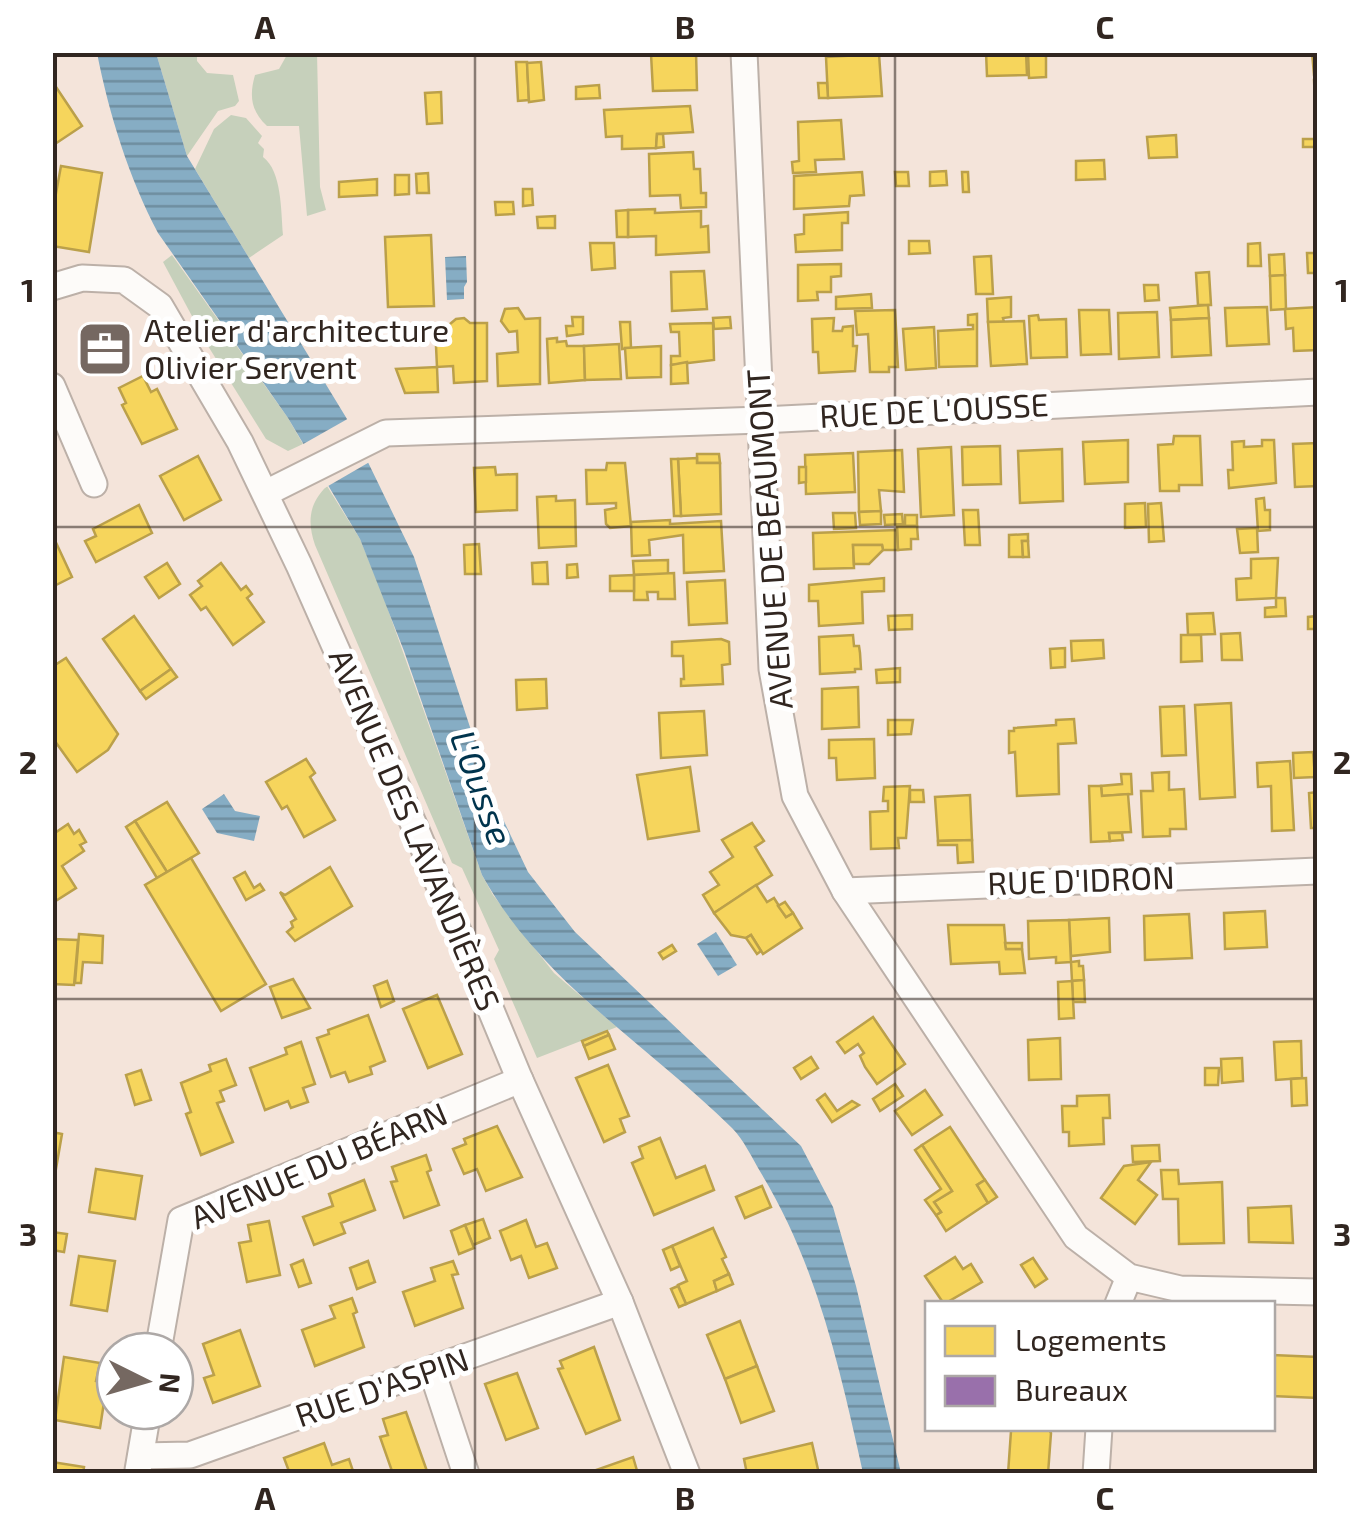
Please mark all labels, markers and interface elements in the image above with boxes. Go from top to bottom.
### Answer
text: A [255,7,276,45]
text: B [675,7,695,45]
text: C [1096,7,1114,45]
text: 1 [21,270,35,308]
text: 1 [1335,270,1349,308]
place label: Atelier d'architecture Olivier Servent [144,310,449,385]
office icon: Atelier d'architecture Olivier Servent [75,319,135,379]
street label: AVENUE DE BEAUMONT [737,368,799,711]
street label: RUE DE L'OUSSE [818,384,1049,434]
street label: AVENUE DES LAVANDIÈRES [322,643,509,1016]
water label: L'Ousse [443,724,523,851]
text: 2 [19,742,37,780]
text: 2 [1333,742,1351,780]
street label: RUE D'IDRON [987,857,1175,901]
street label: AVENUE DU BÉARN [184,1093,452,1235]
text: 3 [19,1214,37,1252]
text: 3 [1333,1214,1351,1252]
legend [925,1301,1275,1431]
text: Logements [1015,1321,1167,1357]
north arrow [95,1331,195,1431]
street label: RUE D'ASPIN [290,1339,473,1433]
text: Bureaux [1015,1371,1128,1407]
text: N [153,1372,189,1395]
text: A [255,1478,276,1516]
text: B [675,1478,695,1516]
text: C [1096,1478,1114,1516]

